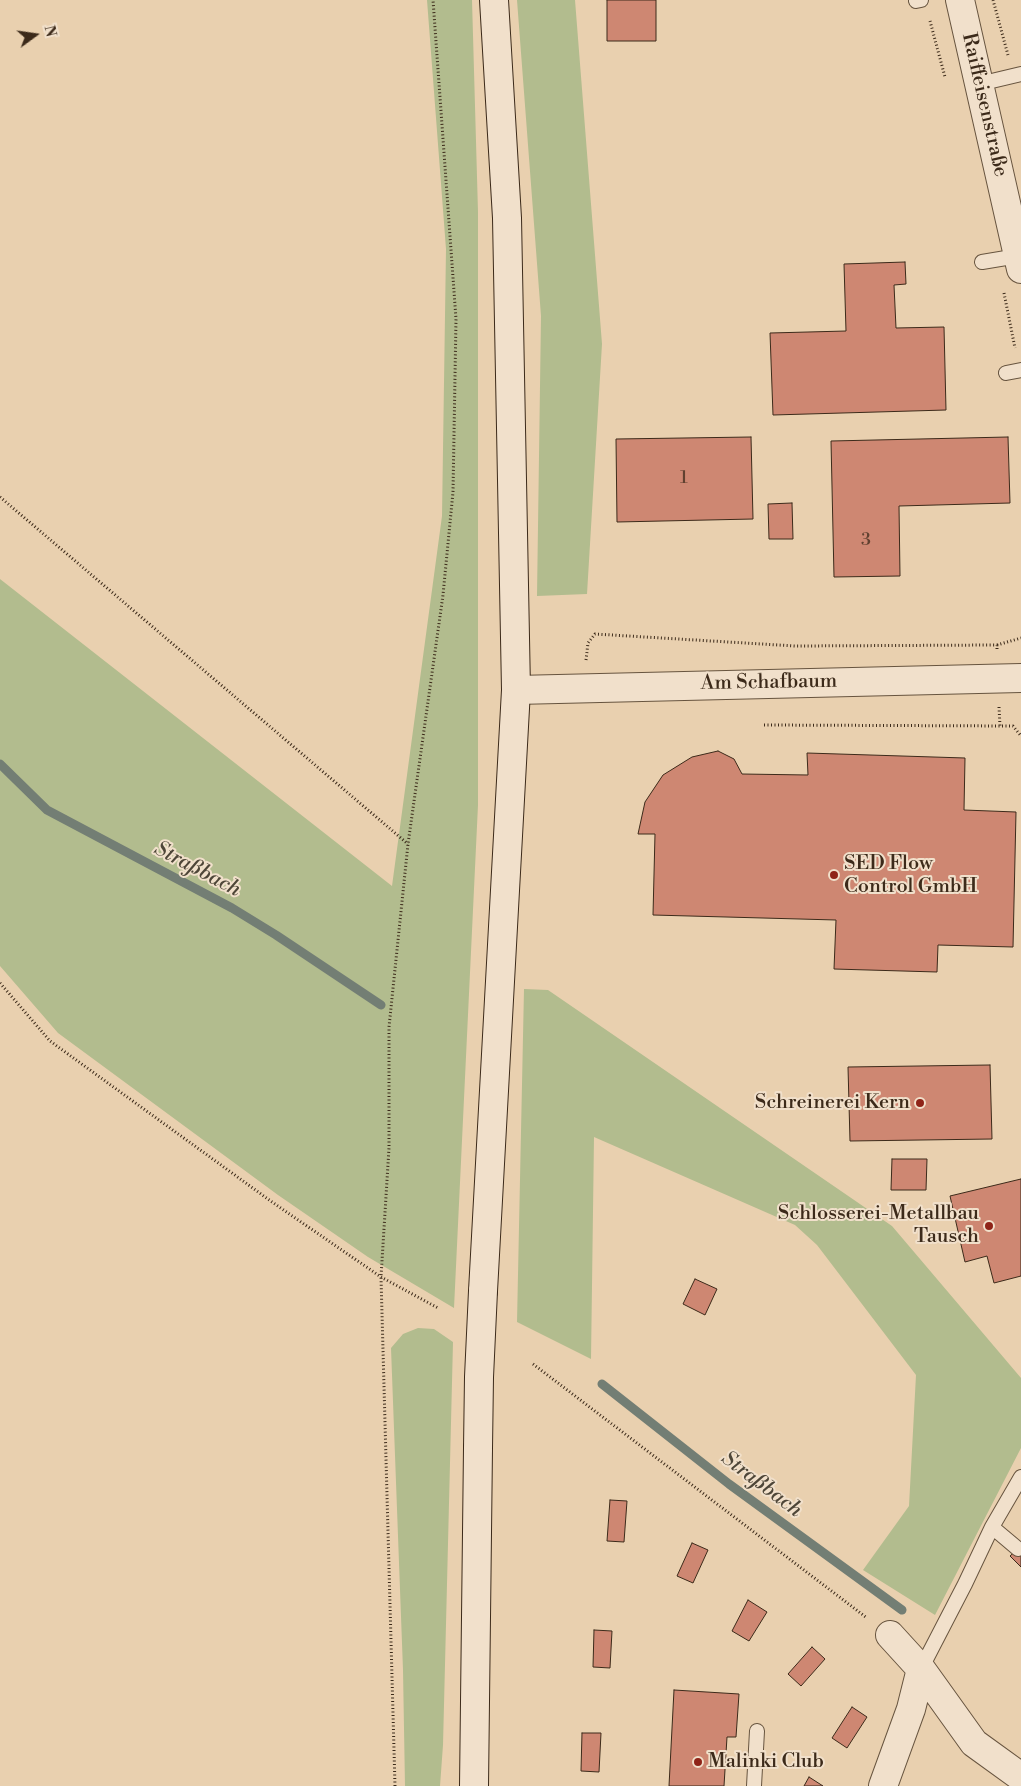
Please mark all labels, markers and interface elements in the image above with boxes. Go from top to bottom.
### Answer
north arrow [10,10,60,60]
text: N [39,24,60,39]
street label: Raiffeisenstraße [956,31,1012,179]
house number: 1 [680,468,688,490]
house number: 3 [861,530,871,552]
street label: Am Schafbaum [701,670,837,696]
water label: Straßbach [149,837,245,903]
place label: SED Flow Control GmbH [844,852,977,899]
marker: SED Flow Control GmbH [828,869,840,881]
place label: Schreinerei Kern [755,1091,910,1115]
marker: Schreinerei Kern [914,1097,926,1109]
place label: Schlosserei-Metallbau Tausch [778,1202,979,1249]
marker: Schlosserei-Metallbau Tausch [983,1220,995,1232]
water label: Straßbach [716,1447,806,1523]
place label: Malinki Club [708,1750,824,1774]
marker: Malinki Club [692,1756,704,1768]

